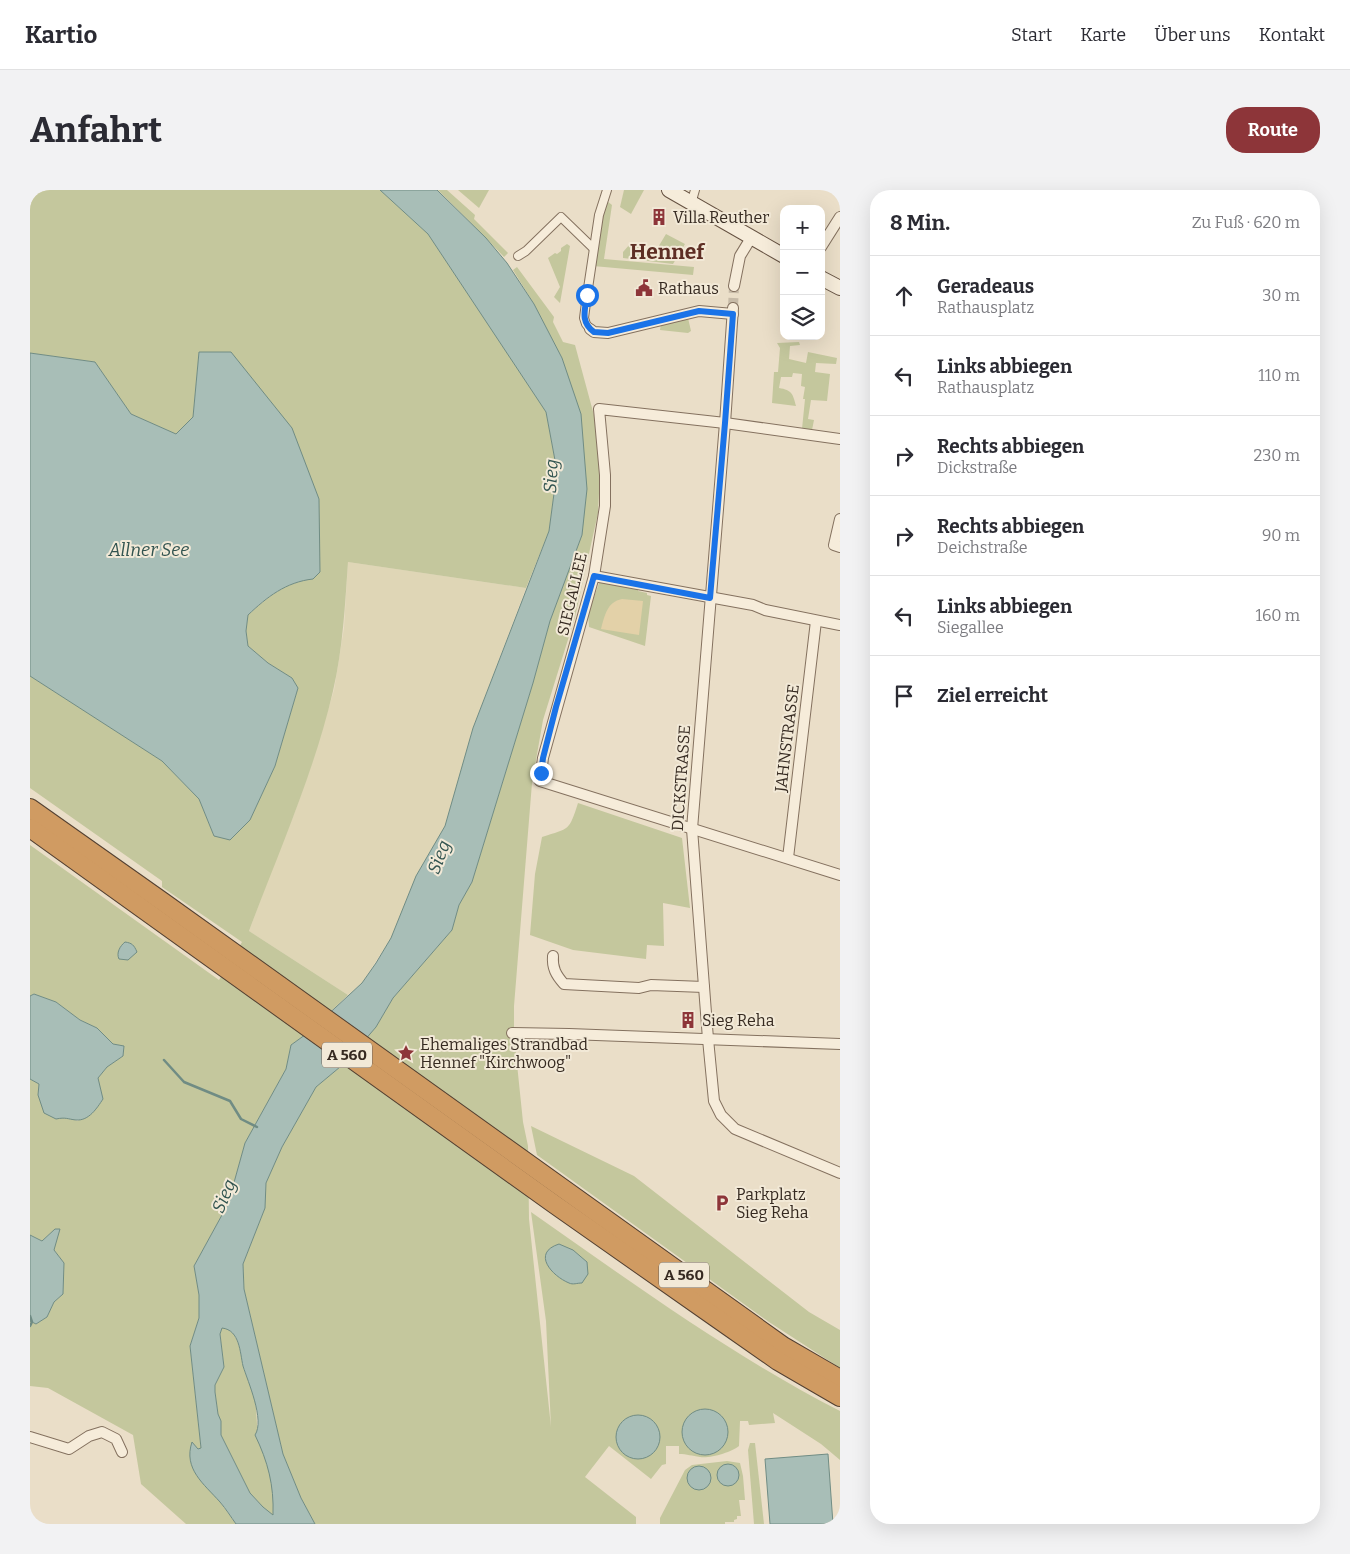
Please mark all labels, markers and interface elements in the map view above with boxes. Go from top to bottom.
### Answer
text: Kartio [25,21,97,49]
text: Start [1011,24,1052,46]
text: Karte [1080,24,1126,46]
text: Über uns [1154,24,1231,46]
text: Kontakt [1259,24,1325,46]
button: Route [1226,107,1320,153]
text: Anfahrt [30,109,162,151]
map controls [780,205,825,340]
button: + [780,205,825,250]
building icon: Villa Reuther [649,207,669,227]
place label: Villa Reuther [673,208,769,227]
text: 8 Min. [890,210,950,236]
text: Zu Fuß · 620 m [1192,213,1300,232]
district label: Hennef [630,239,706,265]
button: − [780,250,825,295]
text: Geradeaus [937,275,1034,298]
public building icon: Rathaus [634,278,654,298]
place label: Rathaus [658,279,719,298]
icon: ahead [890,282,918,310]
route start [576,284,599,307]
text: 30 m [1262,286,1300,305]
button: layers [780,295,825,340]
text: Rathausplatz [937,298,1034,317]
text: Links abbiegen [937,355,1072,378]
icon: left [890,362,918,390]
text: 110 m [1258,366,1300,385]
text: Rathausplatz [937,378,1034,397]
text: Rechts abbiegen [937,435,1084,458]
icon: right [890,442,918,470]
text: 230 m [1253,446,1300,465]
water label: Sieg [539,458,563,494]
text: Dickstraße [937,458,1017,477]
text: Rechts abbiegen [937,515,1084,538]
icon: right [890,522,918,550]
text: 90 m [1262,526,1300,545]
text: Deichstraße [937,538,1028,557]
water label: Allner See [108,539,189,561]
street label: SIEGALLEE [553,551,591,637]
text: Links abbiegen [937,595,1072,618]
icon: left [890,602,918,630]
text: 160 m [1255,606,1300,625]
text: Siegallee [937,618,1004,637]
icon: arrive [890,682,918,710]
street label: JAHNSTRASSE [771,683,803,794]
text: Ziel erreicht [937,684,1048,707]
street label: DICKSTRASSE [668,724,694,832]
route end [530,762,553,785]
water label: Sieg [423,837,455,877]
building icon: Sieg Reha [678,1010,698,1030]
place label: Sieg Reha [702,1011,775,1030]
place label: Ehemaliges Strandbad Hennef "Kirchwoog" [420,1035,588,1072]
road number: A 560 [322,1042,372,1068]
place icon: Ehemaliges Strandbad Hennef "Kirchwoog" [396,1043,416,1063]
water label: Sieg [207,1176,241,1216]
place label: Parkplatz Sieg Reha [736,1185,809,1222]
parking icon: Parkplatz Sieg Reha [712,1193,732,1213]
road number: A 560 [659,1262,709,1288]

